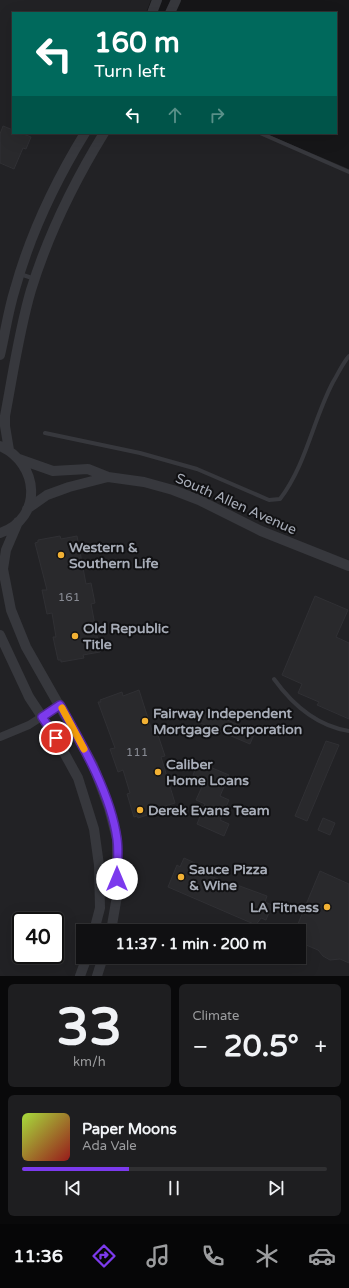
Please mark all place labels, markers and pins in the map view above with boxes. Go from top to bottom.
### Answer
place label: Western & Southern Life [69,539,158,572]
marker: Western & Southern Life [56,550,66,560]
place label: Old Republic Title [82,620,169,653]
marker: Old Republic Title [70,631,80,641]
place label: Fairway Independent Mortgage Corporation [153,705,302,738]
marker: Fairway Independent Mortgage Corporation [140,716,150,726]
pin [39,721,73,755]
place label: Caliber Home Loans [166,756,249,789]
marker: Caliber Home Loans [153,767,163,777]
place label: Derek Evans Team [148,802,270,819]
marker: Derek Evans Team [135,805,145,815]
place label: Sauce Pizza & Wine [189,861,268,894]
marker: Sauce Pizza & Wine [176,872,186,882]
place label: LA Fitness [250,899,319,916]
marker: LA Fitness [322,902,332,912]

